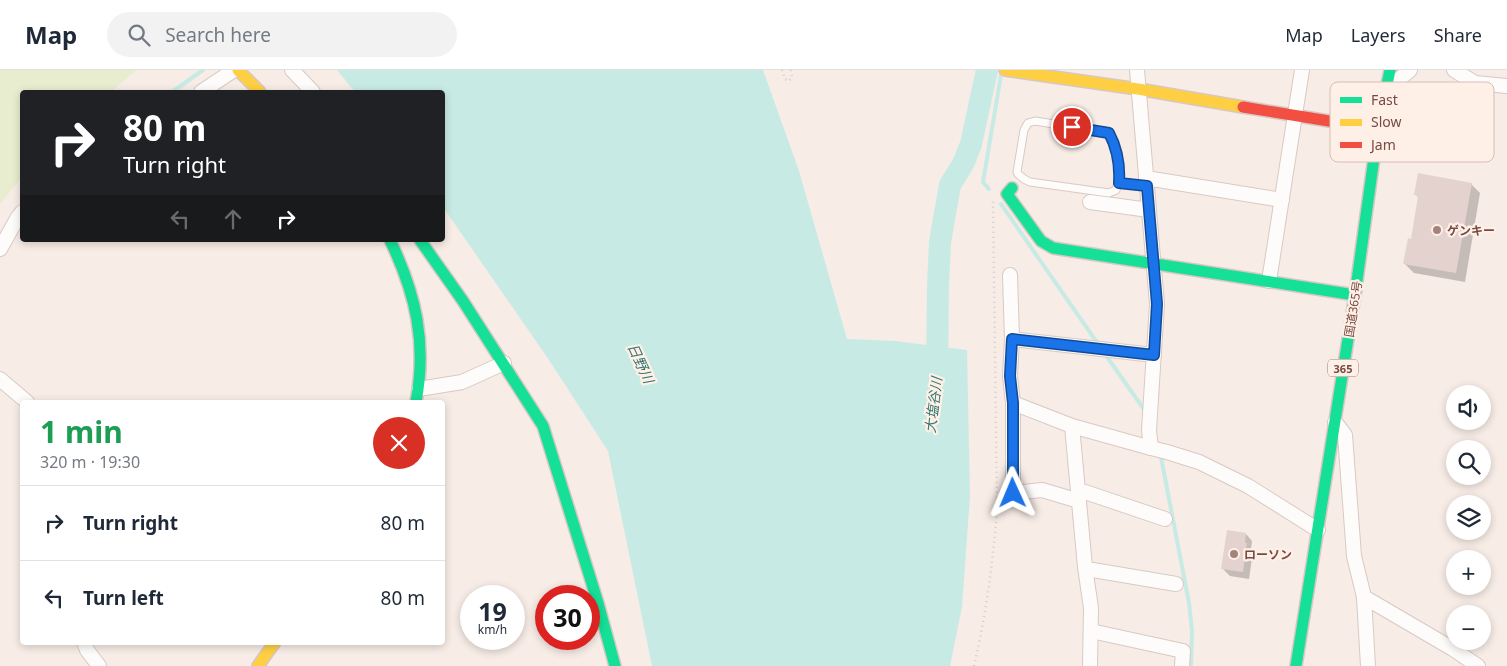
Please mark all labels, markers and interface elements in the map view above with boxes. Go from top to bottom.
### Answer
search box [107,12,457,57]
text: Map [25,18,77,51]
icon: search [125,21,153,49]
text: Search here [165,22,271,48]
text: Map [1285,23,1323,47]
text: Layers [1351,23,1406,47]
text: Share [1434,23,1482,47]
legend [1330,82,1494,162]
text: Fast [1371,90,1398,109]
text: 80 m [123,104,206,151]
pin [1051,106,1093,148]
icon: right [40,110,105,175]
text: Slow [1371,112,1402,131]
icon: arrive [1058,113,1086,141]
text: Jam [1369,135,1396,154]
text: Turn right [123,149,226,179]
icon: left [166,205,194,233]
icon: ahead [219,205,247,233]
icon: right [272,205,300,233]
place label: ゲンキー [1447,222,1495,239]
marker: ゲンキー [1431,224,1443,236]
street label: 国道365号 [1340,280,1366,338]
water label: 日野川 [624,340,659,388]
road number: 365 [1328,360,1358,376]
water label: 大塩谷川 [920,374,946,434]
map controls [1446,385,1491,650]
button: sound [1446,385,1491,430]
text: 1 min [40,411,123,452]
button: close [373,417,425,469]
button: search [1446,440,1491,485]
text: 320 m · 19:30 [40,451,140,473]
position arrow [986,466,1038,518]
button: layers [1446,495,1491,540]
icon: right [40,509,68,537]
text: Turn right [83,510,178,536]
text: 80 m [381,510,425,536]
place label: ローソン [1244,546,1292,563]
marker: ローソン [1228,548,1240,560]
button: + [1446,550,1491,595]
icon: left [40,584,68,612]
text: Turn left [83,585,164,611]
text: 80 m [381,585,425,611]
speed limit sign: 30 [535,585,600,650]
text: 19 [478,594,507,628]
button: − [1446,605,1491,650]
text: km/h [478,621,507,638]

